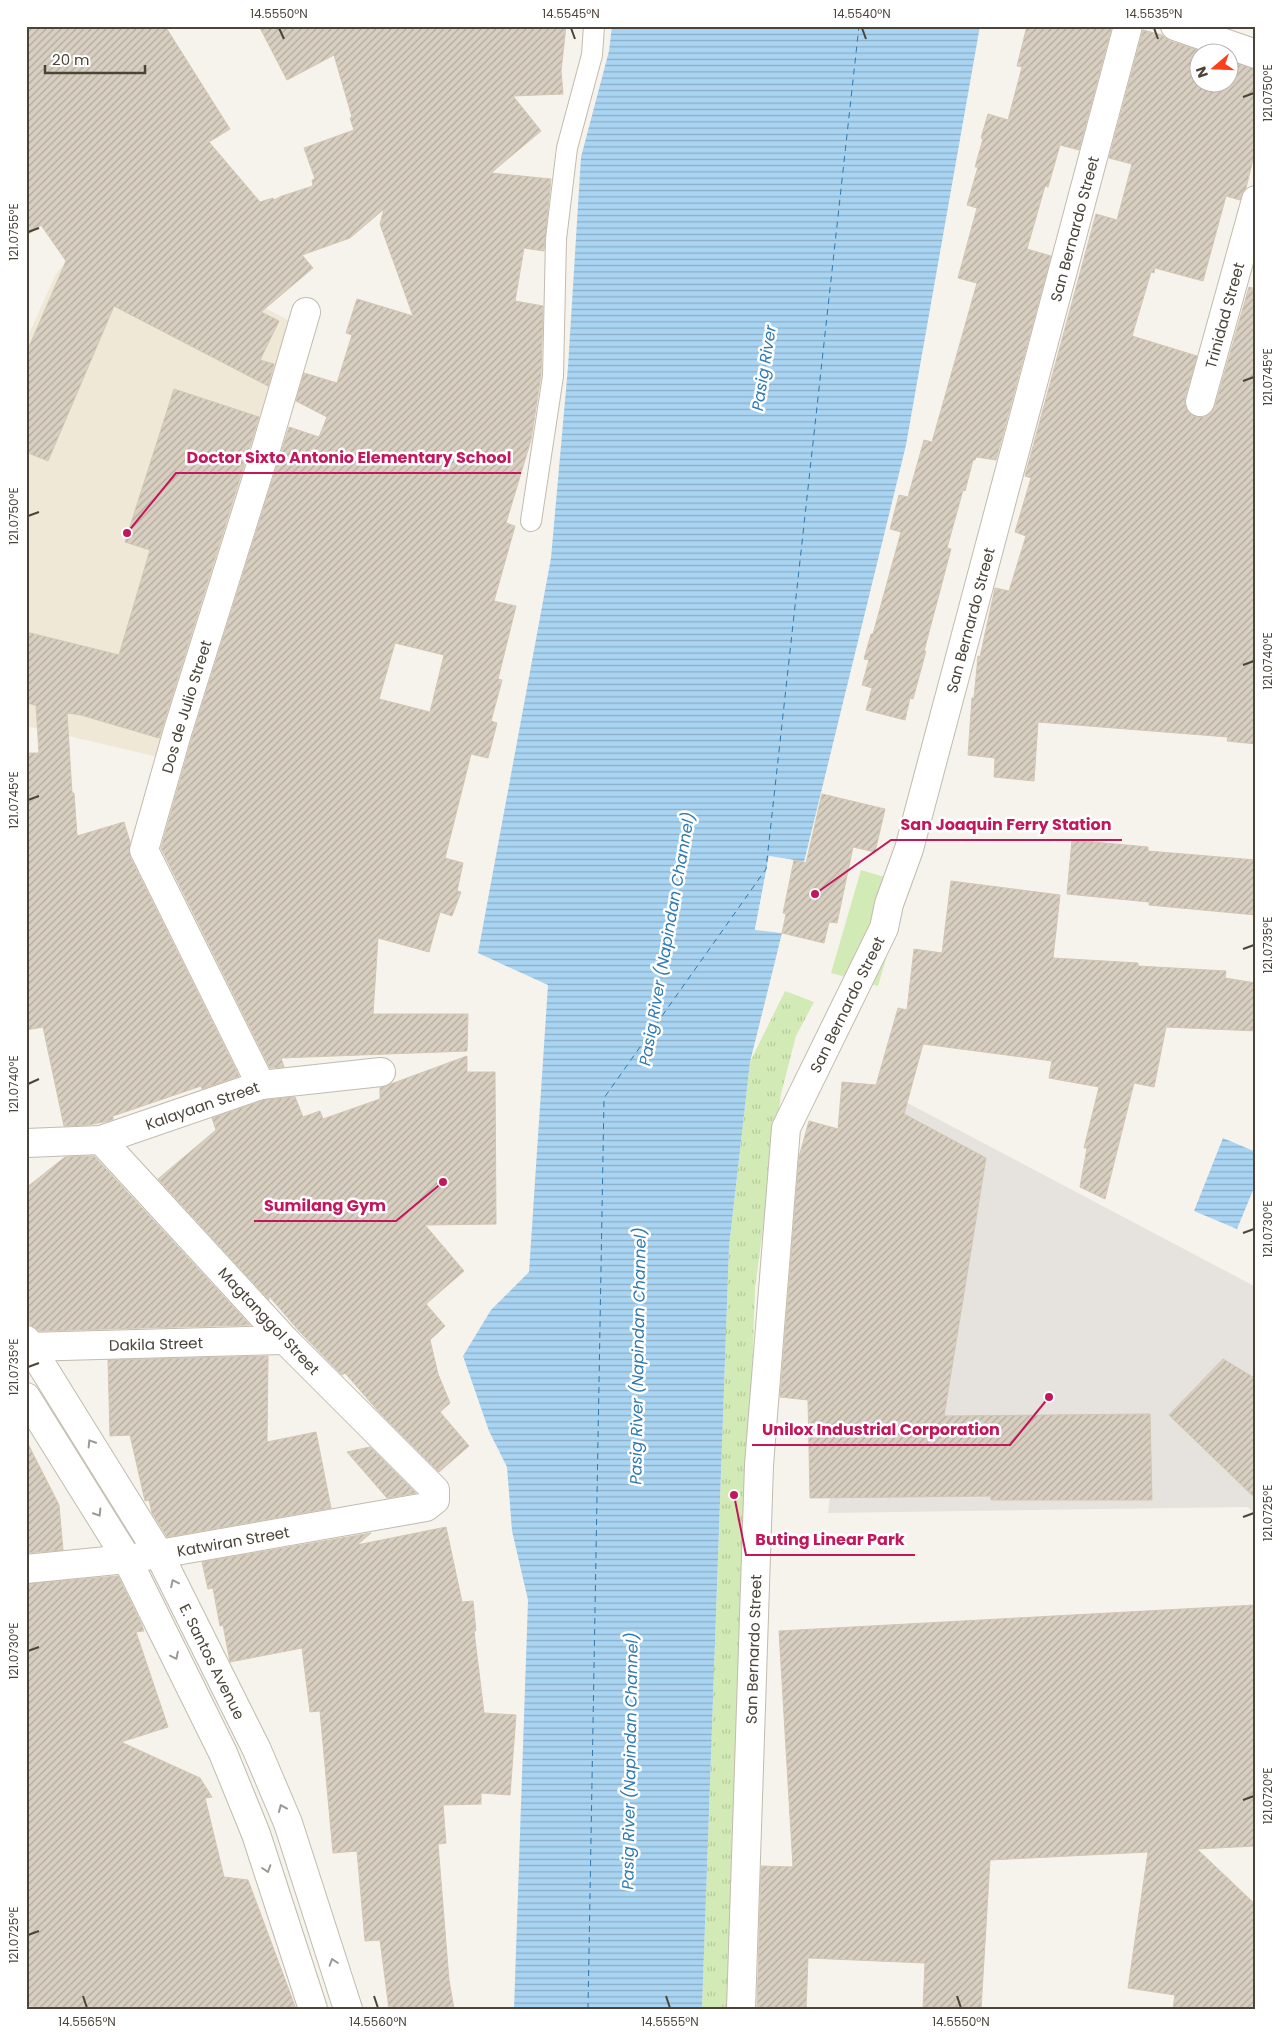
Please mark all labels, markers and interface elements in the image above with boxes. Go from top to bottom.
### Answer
text: 14.5550°N [250,5,308,22]
text: 14.5545°N [542,5,600,22]
text: 14.5540°N [833,5,891,22]
text: 14.5535°N [1126,5,1182,22]
scale bar [45,42,145,74]
north arrow [1190,42,1240,92]
text: 20 m [52,49,90,70]
text: N [1191,64,1213,80]
text: 121.0750°E [1259,64,1276,122]
street label: San Bernardo Street [1045,154,1103,304]
text: 121.0755°E [5,203,22,261]
street label: Trinidad Street [1199,260,1249,371]
water label: Pasig River [746,322,782,413]
text: 121.0745°E [1259,348,1276,406]
callout: Doctor Sixto Antonio Elementary School [176,442,521,473]
text: Doctor Sixto Antonio Elementary School [187,446,511,469]
text: 121.0750°E [5,487,22,545]
street label: San Bernardo Street [941,545,999,695]
text: 121.0740°E [1259,632,1276,690]
street label: Dos de Julio Street [156,637,216,775]
text: 121.0745°E [5,771,22,829]
callout: San Joaquin Ferry Station [891,809,1122,840]
water label: Pasig River (Napindan Channel) [633,810,701,1068]
text: San Joaquin Ferry Station [901,813,1111,836]
text: 121.0735°E [1259,917,1276,973]
street label: San Bernardo Street [804,933,889,1076]
text: 121.0740°E [5,1055,22,1113]
street label: Kalayaan Street [142,1076,262,1135]
callout: Sumilang Gym [254,1190,396,1221]
text: Sumilang Gym [264,1194,386,1217]
text: 121.0730°E [1259,1201,1276,1257]
water label: Pasig River (Napindan Channel) [624,1227,652,1485]
street label: Magtanggol Street [214,1263,324,1379]
street label: Dakila Street [109,1332,203,1355]
text: 121.0735°E [5,1339,22,1395]
callout: Unilox Industrial Corporation [752,1414,1010,1445]
text: Unilox Industrial Corporation [762,1418,1000,1441]
one-way arrow [87,1440,97,1449]
text: 121.0725°E [1259,1485,1276,1541]
one-way arrow [92,1507,101,1516]
street label: Katwiran Street [175,1521,291,1561]
callout: Buting Linear Park [746,1524,915,1555]
text: Buting Linear Park [755,1528,905,1551]
street label: San Bernardo Street [740,1574,766,1724]
one-way arrow [170,1579,180,1588]
street label: E. Santos Avenue [175,1600,250,1723]
text: 121.0730°E [5,1623,22,1679]
water label: Pasig River (Napindan Channel) [616,1632,644,1890]
one-way arrow [169,1651,179,1660]
text: 121.0720°E [1259,1768,1276,1824]
one-way arrow [277,1804,288,1813]
one-way arrow [261,1864,271,1873]
text: 121.0725°E [5,1907,22,1963]
one-way arrow [328,1959,338,1967]
text: 14.5565°N [58,2013,116,2030]
text: 14.5560°N [349,2013,407,2030]
text: 14.5555°N [641,2013,699,2030]
text: 14.5550°N [932,2013,990,2030]

